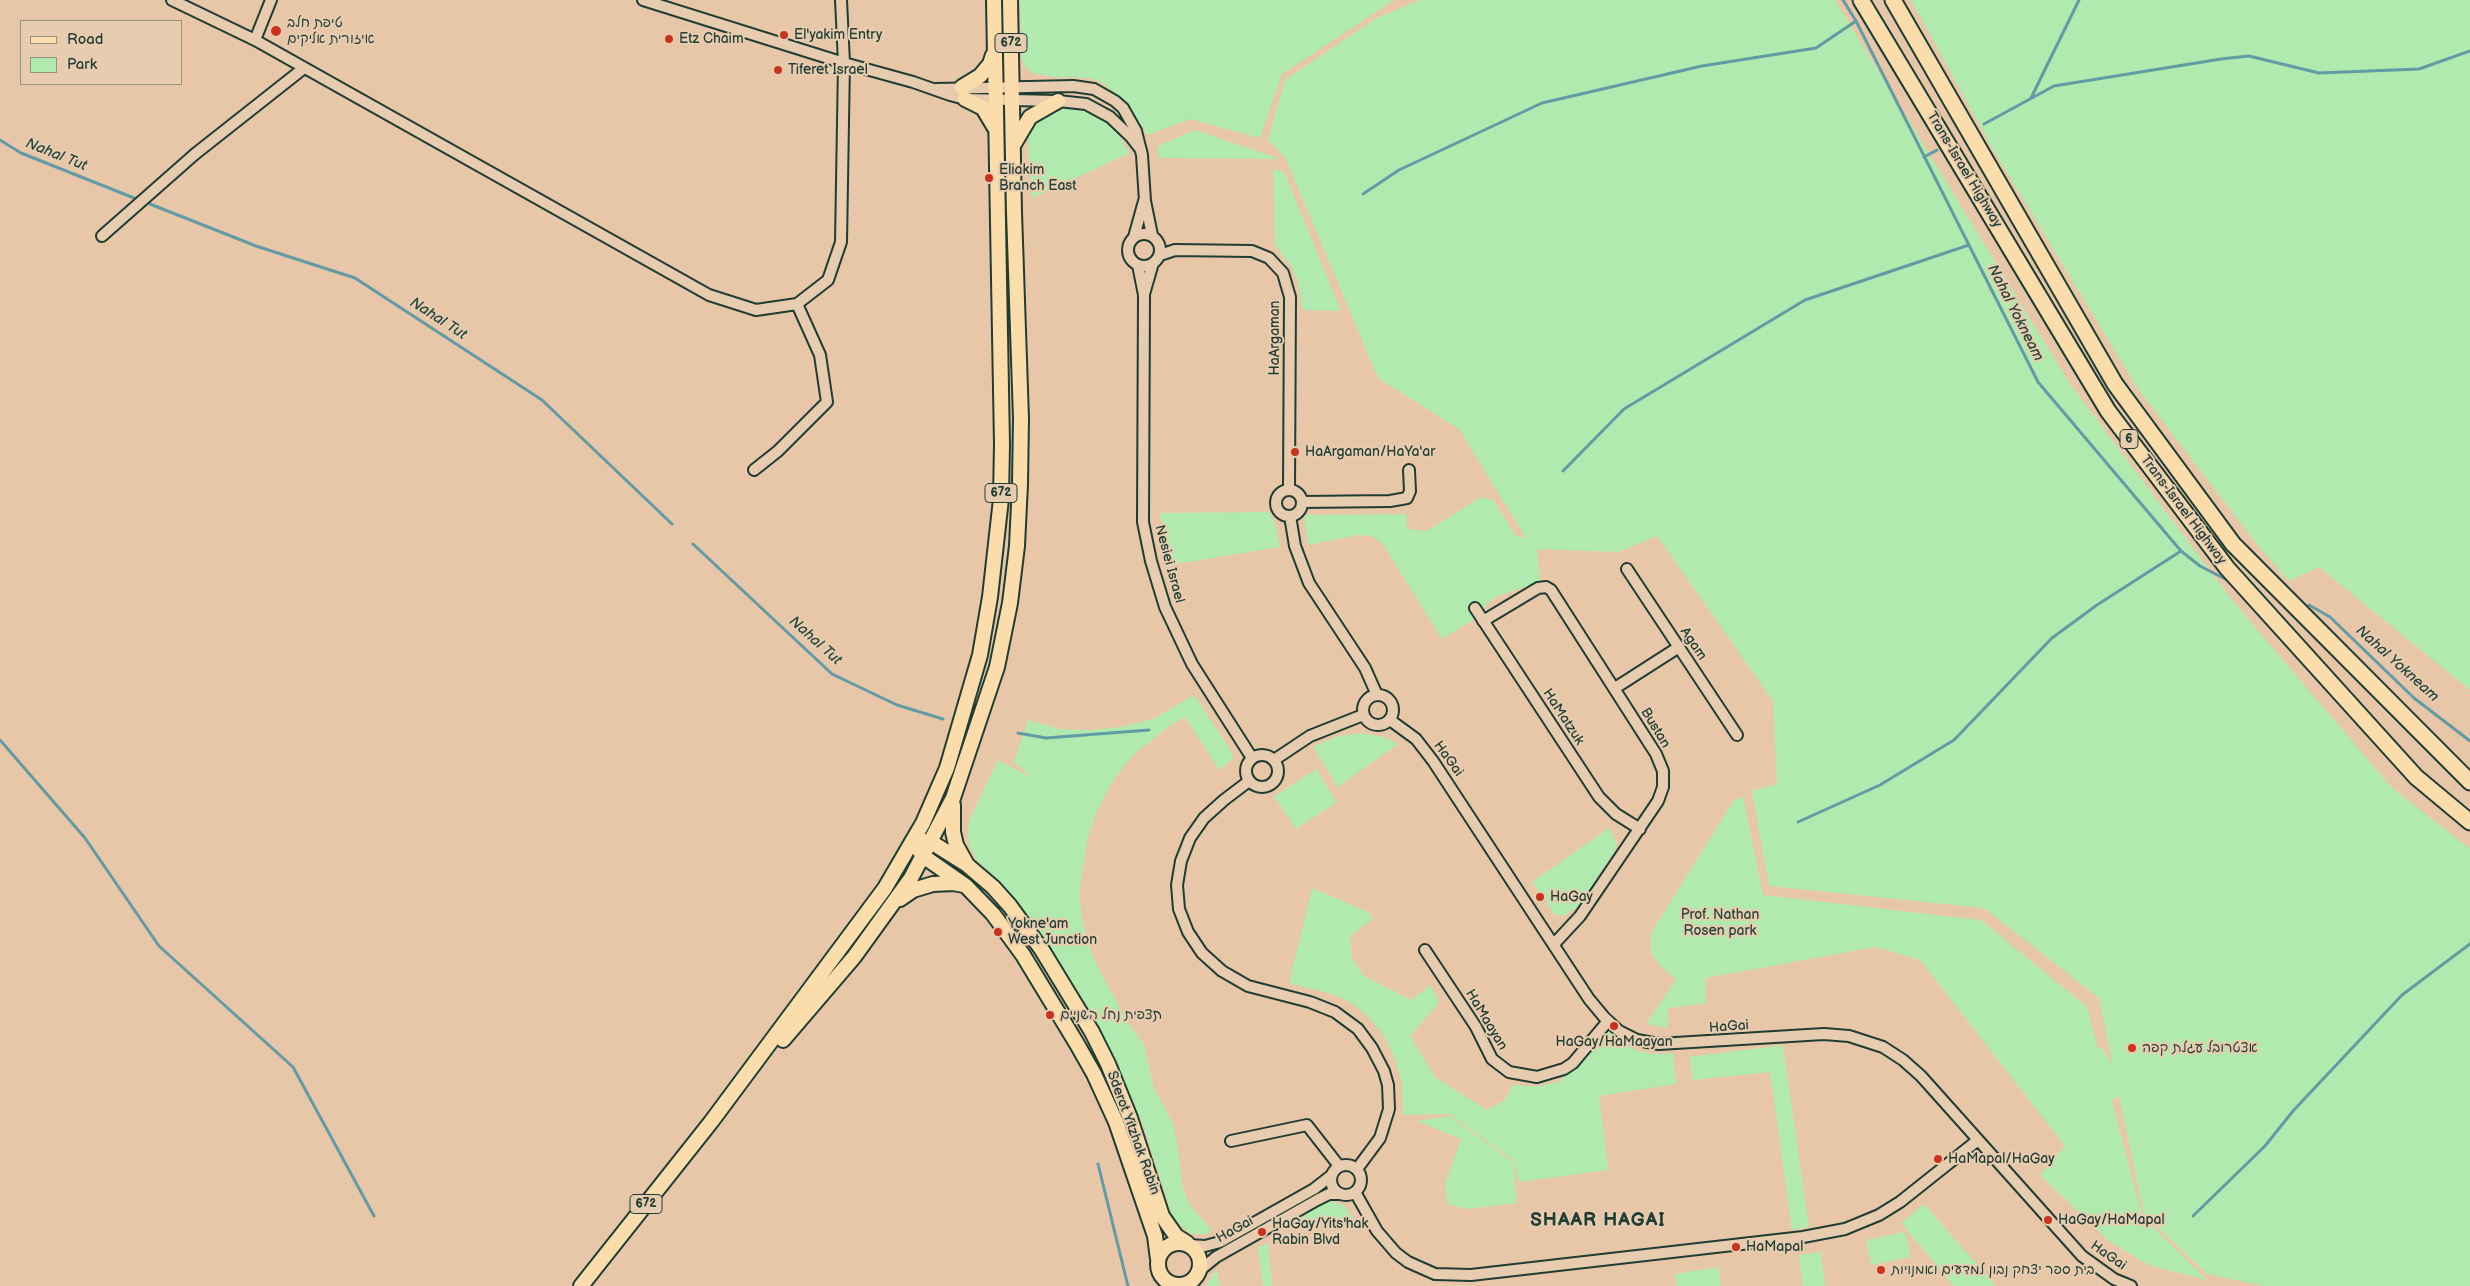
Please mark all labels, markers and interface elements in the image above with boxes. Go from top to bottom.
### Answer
place label: טיפת חלב איזורית אליקים [287,15,375,48]
legend [20,20,182,85]
marker: טיפת חלב איזורית אליקים [269,24,283,38]
place label: El'yakim Entry [794,27,882,43]
marker: El'yakim Entry [778,29,790,41]
text: Road [67,30,103,49]
place label: Etz Chaim [679,31,743,47]
marker: Etz Chaim [663,33,675,45]
road number: 672 [995,34,1027,52]
text: Park [67,55,97,74]
place label: Tiferet Israel [788,62,868,78]
marker: Tiferet Israel [772,64,784,76]
street label: Trans-Israel Highway [1923,109,2005,231]
water label: Nahal Tut [23,135,89,175]
place label: Eliakim Branch East [999,162,1077,194]
marker: Eliakim Branch East [983,172,995,184]
water label: Nahal Yokneam [1983,262,2047,364]
water label: Nahal Tut [406,294,470,344]
street label: HaArgaman [1267,301,1283,375]
road number: 6 [2120,429,2138,448]
place label: HaArgaman/HaYa'ar [1305,444,1435,460]
marker: HaArgaman/HaYa'ar [1289,446,1301,458]
street label: Trans-Israel Highway [2136,452,2230,568]
road number: 672 [985,483,1017,502]
street label: Nesiei Israel [1151,523,1187,605]
water label: Nahal Tut [785,613,845,669]
water label: Nahal Yokneam [2352,622,2442,706]
street label: Agam [1676,624,1710,664]
street label: HaMatzuk [1539,686,1587,748]
street label: Bustan [1636,705,1674,751]
street label: HaGai [1429,738,1467,780]
place label: HaGay [1550,889,1593,905]
marker: HaGay [1534,891,1546,903]
park label: Prof. Nathan Rosen park [1681,907,1759,940]
place label: Yokne'am West Junction [1008,916,1097,949]
marker: Yokne'am West Junction [992,926,1004,938]
street label: HaMaayan [1461,987,1511,1053]
place label: תצפית נחל השניים [1060,1007,1162,1023]
marker: תצפית נחל השניים [1044,1009,1056,1021]
street label: HaGai [1709,1017,1749,1037]
marker: HaGay/HaMaayan [1608,1020,1620,1032]
place label: HaGay/HaMaayan [1555,1034,1673,1050]
place label: אצטרובל עגלת קפה [2142,1040,2258,1056]
marker: אצטרובל עגלת קפה [2126,1042,2138,1054]
street label: Sderot Yitzhak Rabin [1103,1069,1163,1197]
place label: HaMapal/HaGay [1948,1151,2055,1167]
marker: HaMapal/HaGay [1932,1153,1944,1165]
road number: 672 [630,1194,662,1214]
district label: SHAAR HAGAI [1529,1210,1667,1232]
place label: HaGay/HaMapal [2058,1212,2165,1228]
street label: HaGai [1213,1213,1257,1247]
marker: HaGay/HaMapal [2042,1214,2054,1226]
place label: HaGay/Yits'hak Rabin Blvd [1272,1216,1368,1248]
marker: HaGay/Yits'hak Rabin Blvd [1256,1226,1268,1238]
street label: HaGai [2087,1238,2129,1274]
place label: HaMapal [1746,1239,1803,1255]
marker: HaMapal [1730,1241,1742,1253]
place label: בית ספר יצחק נבון למדעים ואמנויות [1891,1262,2094,1278]
marker: בית ספר יצחק נבון למדעים ואמנויות [1875,1264,1887,1276]

